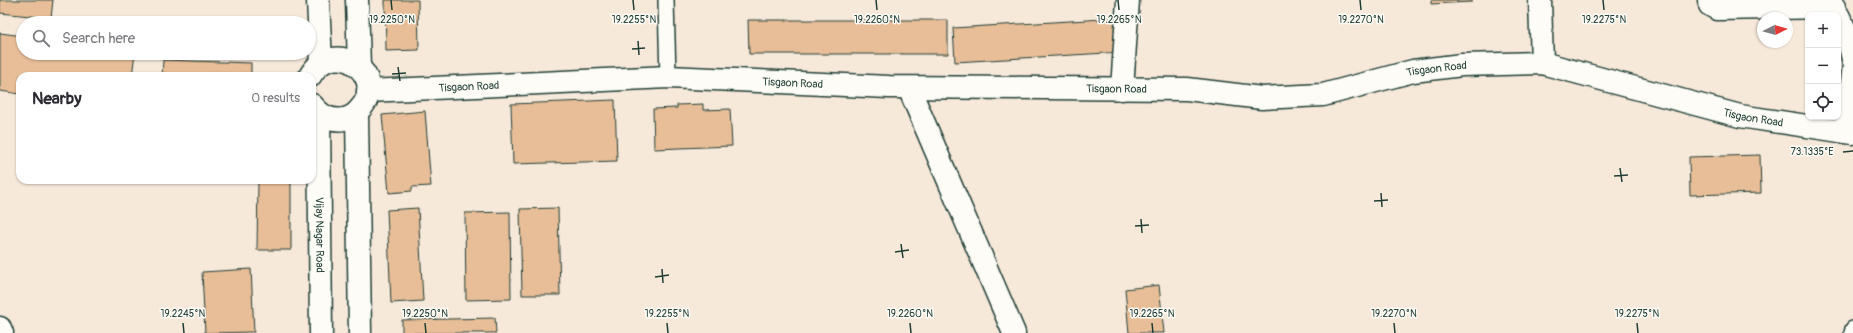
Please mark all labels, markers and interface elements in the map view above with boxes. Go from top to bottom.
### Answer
north arrow [1757,12,1793,48]
map controls [1805,12,1841,120]
button: + [1805,12,1841,48]
text: 19.2250°N [369,14,415,26]
text: 19.2255°N [612,14,656,26]
text: 19.2260°N [854,14,900,26]
text: 19.2265°N [1097,14,1142,26]
text: 19.2270°N [1338,14,1384,26]
text: 19.2275°N [1582,14,1626,26]
search box [16,16,316,60]
icon: search [30,27,52,49]
text: Search here [62,29,135,48]
button: − [1805,48,1841,84]
street label: Tisgaon Road [1405,59,1467,80]
street label: Tisgaon Road [762,75,823,91]
street label: Tisgaon Road [438,79,500,95]
street label: Tisgaon Road [1086,82,1147,96]
button: locate [1805,84,1841,120]
text: Nearby [32,88,81,109]
text: 0 results [251,90,300,106]
street label: Tisgaon Road [1722,106,1784,129]
text: 73.1335°E [1790,146,1834,158]
street label: Vijay Nagar Road [313,197,326,273]
text: 19.2245°N [161,308,206,320]
text: 19.2250°N [402,308,448,320]
text: 19.2255°N [645,308,689,320]
text: 19.2260°N [887,308,933,320]
text: 19.2265°N [1130,308,1175,320]
text: 19.2270°N [1371,308,1417,320]
text: 19.2275°N [1615,308,1659,320]

